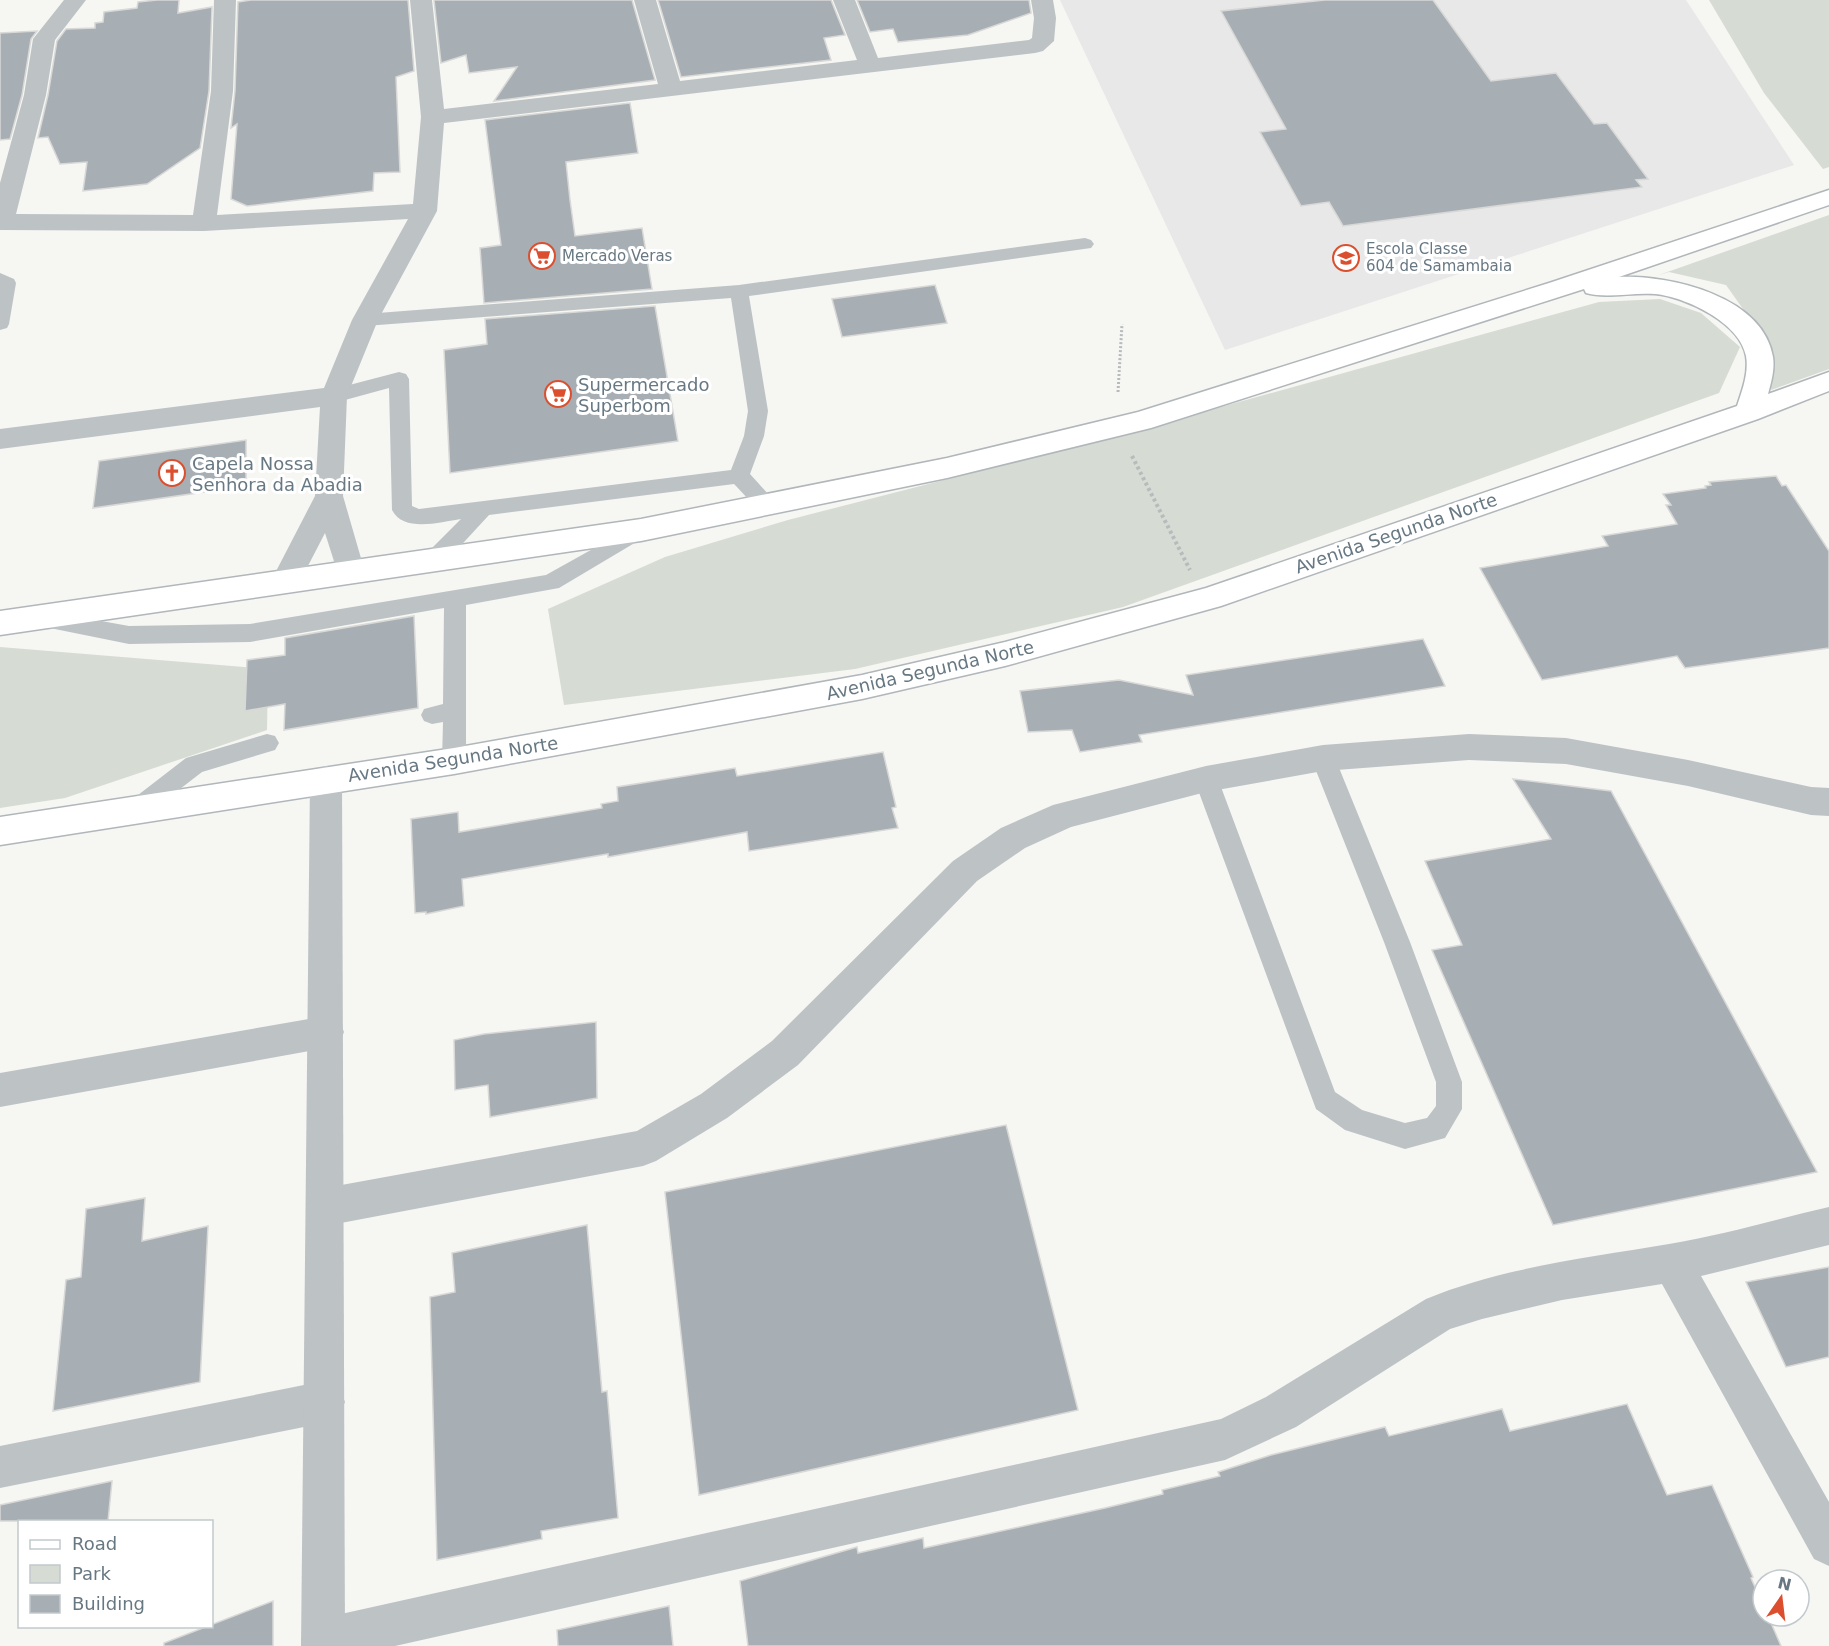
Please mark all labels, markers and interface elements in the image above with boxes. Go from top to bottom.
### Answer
place label: Escola Classe 604 de Samambaia [1366,240,1512,275]
supermarket icon: Mercado Veras [527,241,557,271]
school or university icon: Escola Classe 604 de Samambaia [1331,243,1361,273]
place label: Mercado Veras [562,247,673,265]
place label: Supermercado Superbom [578,374,709,416]
supermarket icon: Supermercado Superbom [543,379,573,409]
place label: Capela Nossa Senhora da Abadia [192,453,363,495]
church icon: Capela Nossa Senhora da Abadia [157,458,187,488]
street label: Avenida Segunda Norte [1292,488,1500,578]
street label: Avenida Segunda Norte [824,636,1036,704]
street label: Avenida Segunda Norte [346,732,560,786]
legend [18,1520,213,1628]
text: Road [72,1533,117,1554]
text: Park [72,1563,111,1584]
north arrow [1751,1568,1811,1628]
text: N [1776,1573,1793,1595]
text: Building [72,1593,145,1614]

